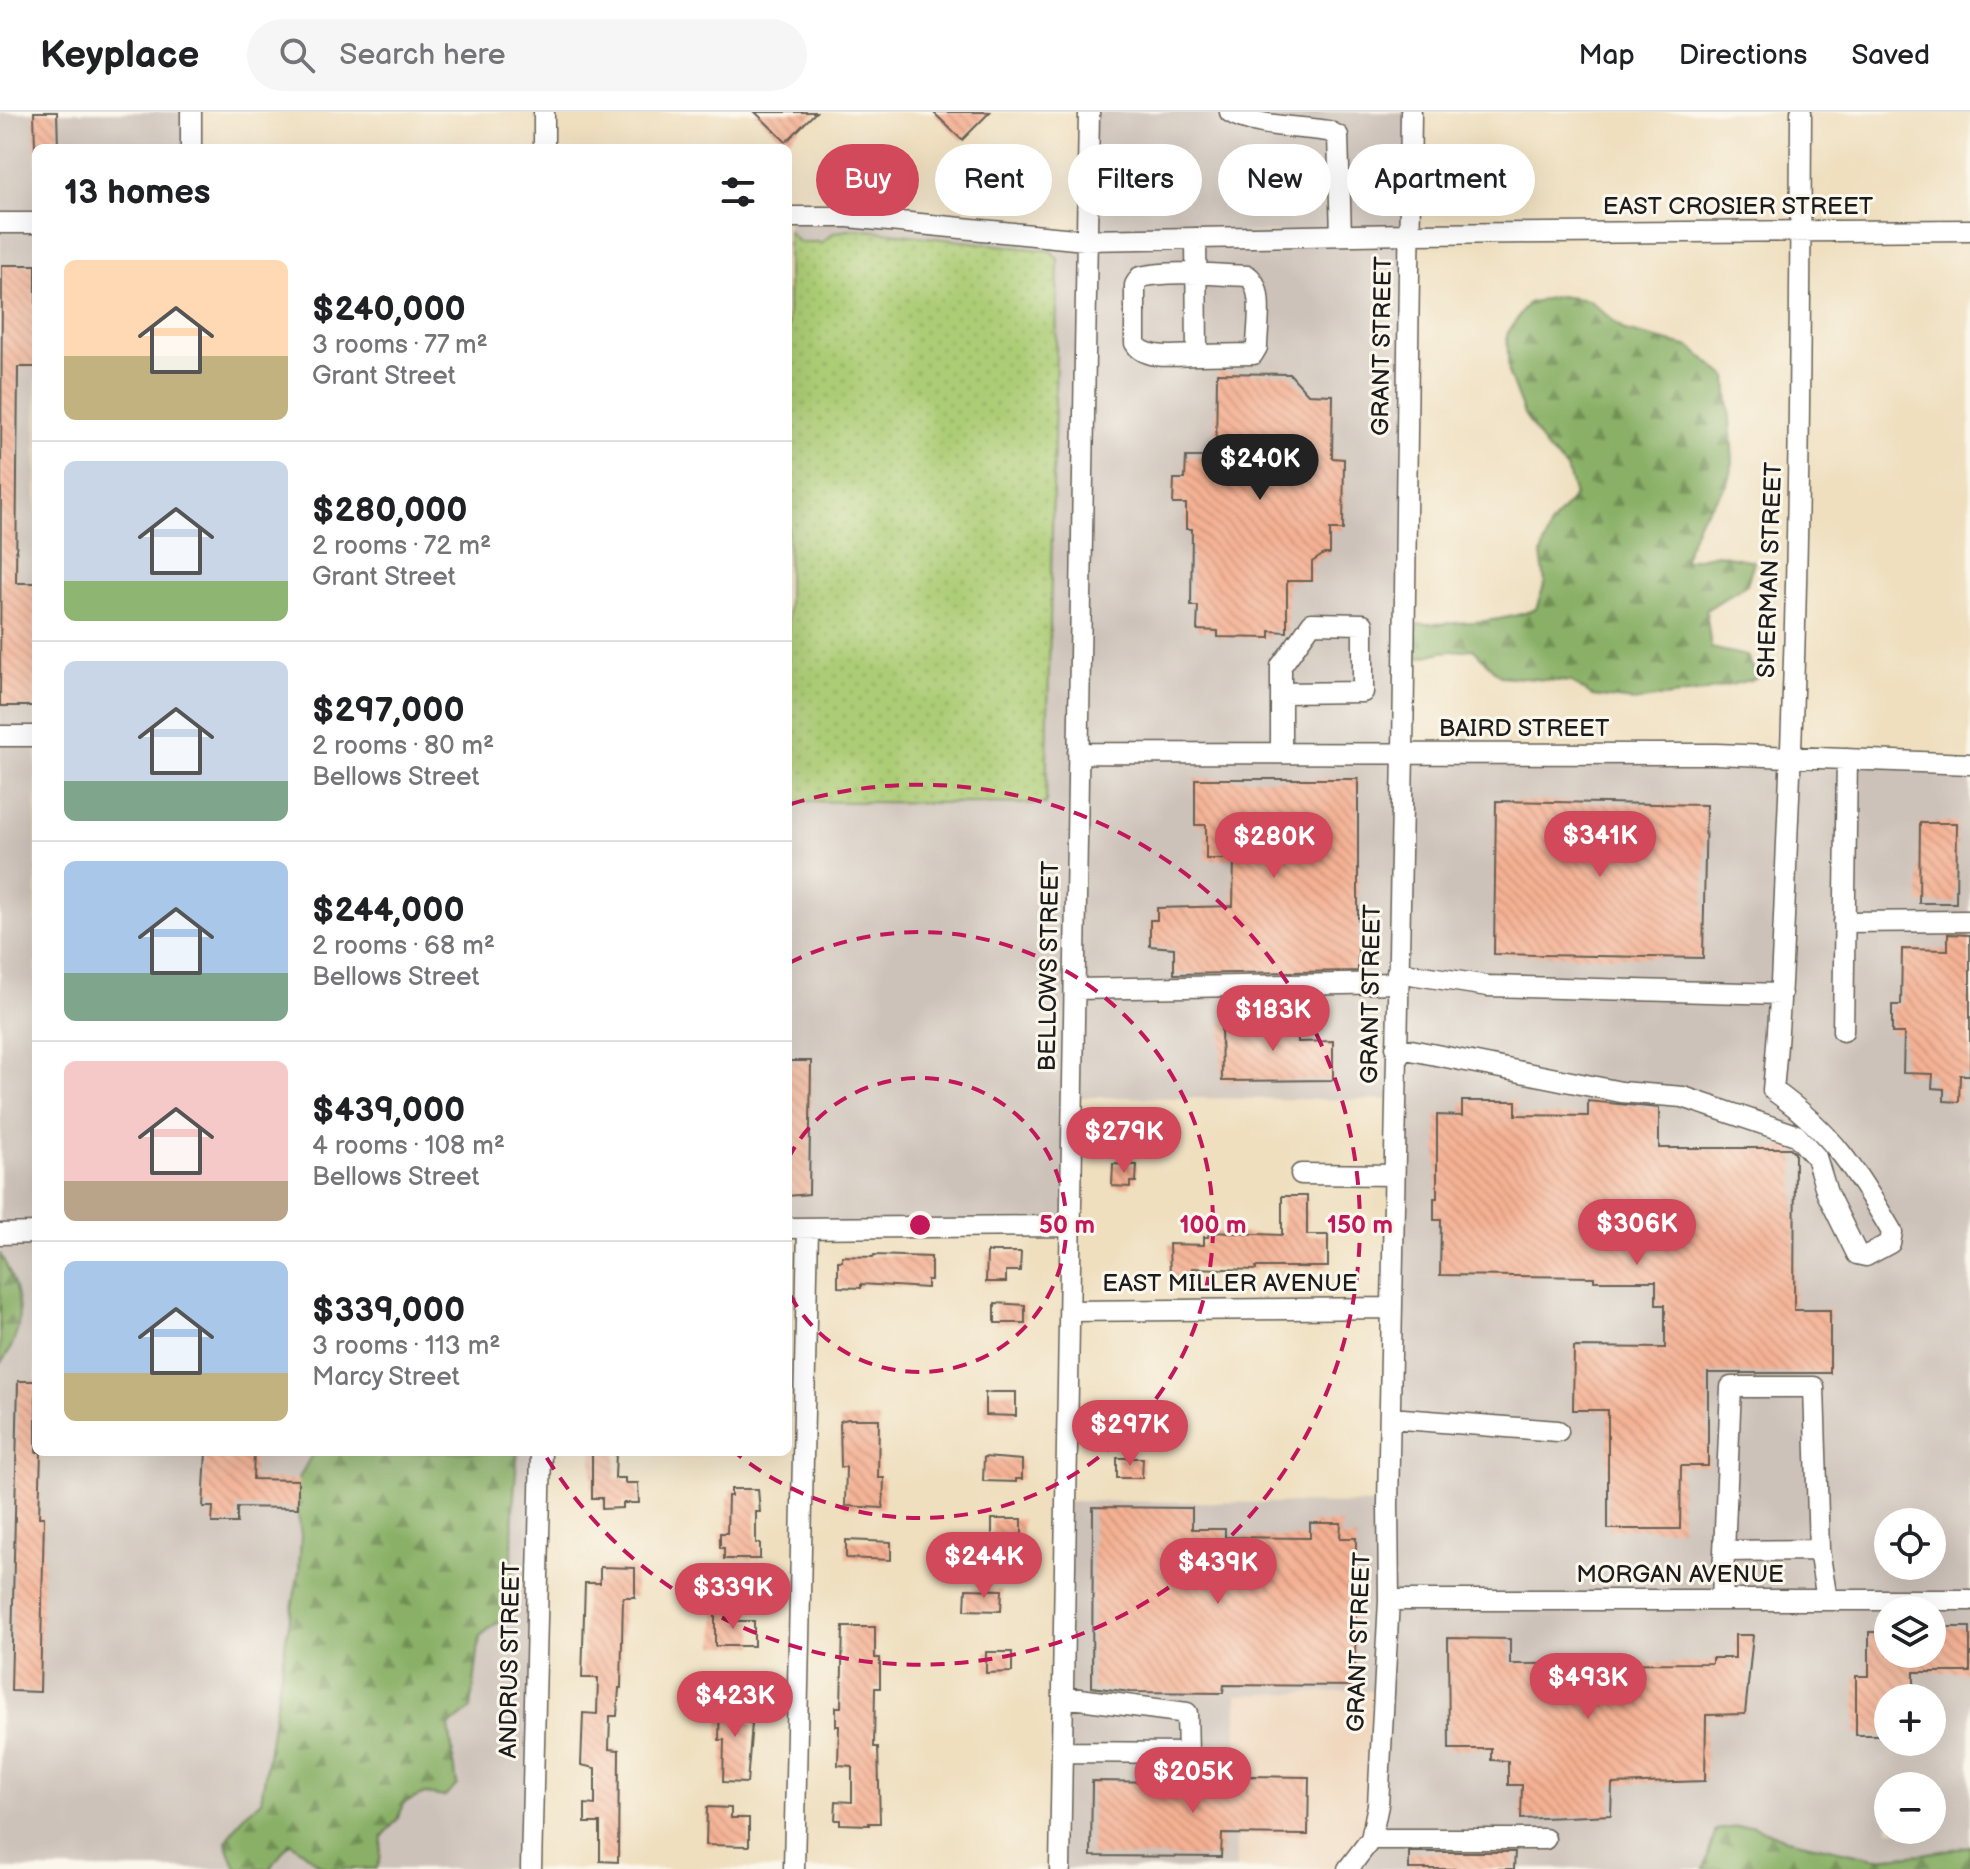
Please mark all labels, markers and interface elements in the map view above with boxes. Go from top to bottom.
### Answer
search box [247,19,807,91]
text: Keyplace [40,33,199,78]
icon: search [275,33,319,77]
text: Search here [339,37,506,73]
text: Map [1578,39,1635,72]
text: Directions [1679,39,1807,72]
text: Saved [1851,39,1930,72]
chip: Buy [816,144,919,216]
chip: Rent [935,144,1052,216]
chip: Filters [1068,144,1202,216]
chip: New [1218,144,1331,216]
chip: Apartment [1347,144,1535,216]
icon: filters [716,170,760,214]
text: 13 homes [64,172,211,213]
street label: EAST CROSIER STREET [1603,192,1874,221]
street label: GRANT STREET [1366,255,1398,436]
text: $240,000 [312,289,466,330]
icon: home [128,292,224,388]
text: 3 rooms · 77 m² [312,330,488,361]
text: Grant Street [312,361,456,392]
pin: $240K [1204,434,1316,502]
text: $240K [1220,444,1300,475]
street label: SHERMAN STREET [1752,461,1788,678]
text: $280,000 [312,490,467,531]
icon: home [128,493,224,589]
text: 2 rooms · 72 m² [312,531,491,562]
text: Grant Street [312,562,456,593]
text: $297,000 [312,690,465,731]
icon: home [128,693,224,789]
street label: BAIRD STREET [1439,714,1610,743]
text: 2 rooms · 80 m² [312,731,494,762]
text: Bellows Street [312,762,479,793]
pin: $341K [1544,811,1656,879]
pin: $280K [1218,812,1330,880]
text: $341K [1562,821,1638,852]
text: $280K [1233,822,1315,853]
street label: BELLOWS STREET [1033,860,1065,1072]
text: $244,000 [312,890,465,931]
icon: home [128,893,224,989]
street label: GRANT STREET [1355,903,1387,1084]
text: 2 rooms · 68 m² [312,931,495,962]
text: Bellows Street [312,962,479,993]
pin: $183K [1217,985,1329,1053]
text: $183K [1235,995,1311,1026]
text: $439,000 [312,1090,465,1131]
icon: home [128,1093,224,1189]
pin: $279K [1068,1107,1180,1175]
text: $279K [1084,1117,1164,1148]
text: 4 rooms · 108 m² [312,1131,505,1162]
text: Bellows Street [312,1162,479,1193]
pin: $306K [1581,1199,1693,1267]
text: $306K [1596,1209,1678,1240]
centre of rings [906,1211,934,1239]
text: 50 m [1039,1211,1095,1240]
text: 100 m [1180,1211,1246,1240]
text: 150 m [1327,1211,1393,1240]
street label: EAST MILLER AVENUE [1102,1269,1358,1298]
text: $339,000 [312,1290,465,1331]
icon: home [128,1293,224,1389]
text: 3 rooms · 113 m² [312,1331,501,1362]
text: Marcy Street [312,1362,460,1393]
pin: $297K [1074,1400,1186,1468]
text: $297K [1090,1410,1170,1441]
map controls [1874,1508,1946,1844]
button: locate [1874,1508,1946,1580]
pin: $244K [928,1532,1040,1600]
pin: $439K [1162,1538,1274,1606]
text: $244K [944,1542,1024,1573]
text: $439K [1178,1548,1258,1579]
street label: GRANT STREET [1341,1551,1377,1732]
street label: MORGAN AVENUE [1576,1560,1784,1589]
street label: ANDRUS STREET [494,1561,526,1759]
pin: $339K [677,1563,789,1631]
text: $339K [693,1573,773,1604]
button: layers [1874,1596,1946,1668]
pin: $493K [1532,1653,1644,1721]
text: $493K [1548,1663,1628,1694]
pin: $423K [679,1671,791,1739]
text: $423K [695,1681,775,1712]
button: + [1874,1684,1946,1756]
pin: $205K [1137,1747,1249,1815]
text: $205K [1152,1757,1234,1788]
button: − [1874,1772,1946,1844]

